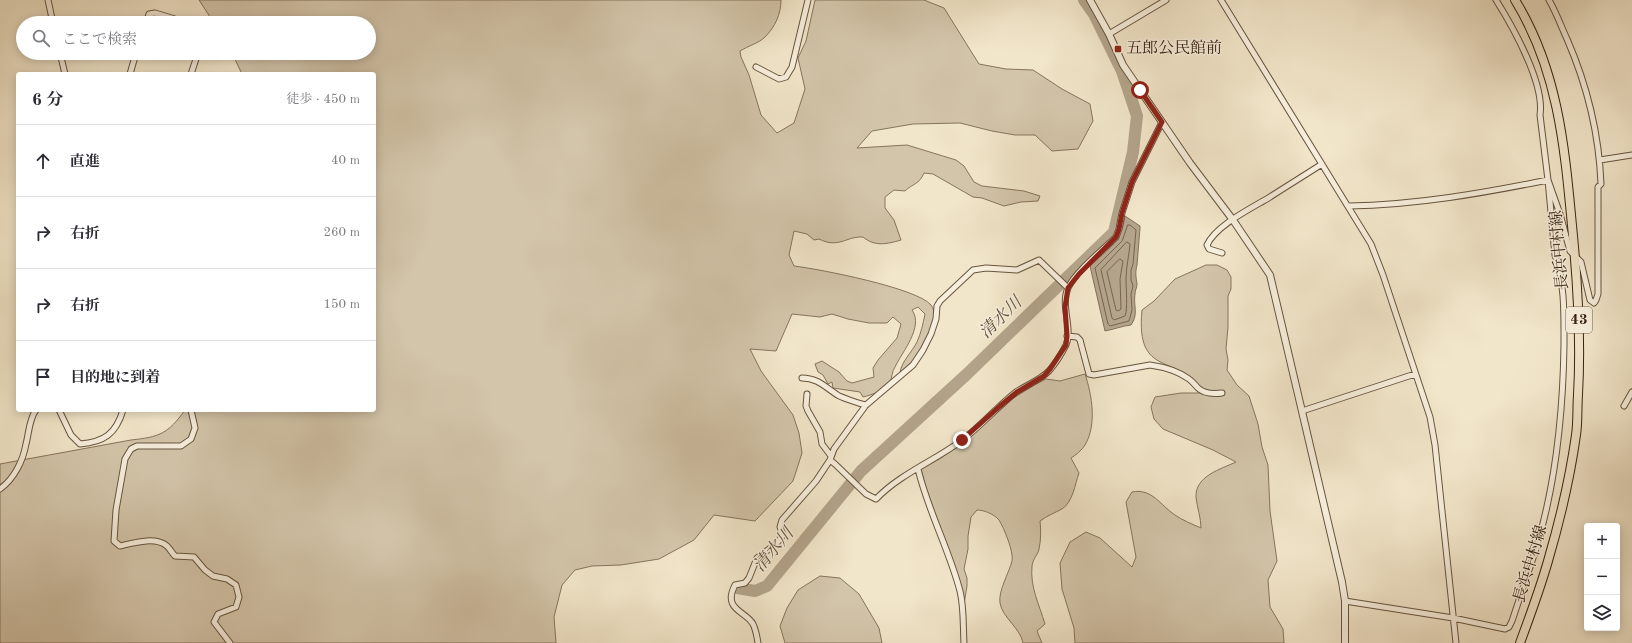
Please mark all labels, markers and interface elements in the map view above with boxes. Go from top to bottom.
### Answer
search box [16,16,376,60]
icon: search [30,27,52,49]
text: ここで検索 [62,33,137,48]
place label: 五郎公民館前 [1126,39,1222,57]
marker: 五郎公民館前 [1113,44,1123,54]
route start [1131,81,1149,99]
text: 6 分 [32,92,64,109]
text: 徒歩 · 450 m [286,93,360,106]
icon: ahead [32,150,54,172]
text: 40 m [331,154,360,167]
text: 直進 [70,155,100,170]
street label: 長浜中村線 [1547,209,1571,291]
icon: right [32,222,54,244]
text: 260 m [323,226,360,239]
text: 右折 [70,227,100,242]
water label: 清水川 [975,291,1027,342]
icon: right [32,294,54,316]
text: 150 m [323,298,360,311]
text: 右折 [70,299,100,314]
road number: 43 [1566,307,1592,333]
icon: arrive [32,366,54,388]
text: 目的地に到着 [70,371,160,386]
route end [953,431,971,449]
water label: 清水川 [750,522,798,575]
street label: 長浜中村線 [1510,523,1550,605]
map controls [1584,523,1620,631]
button: + [1584,523,1620,559]
button: − [1584,559,1620,595]
button: layers [1584,595,1620,631]

